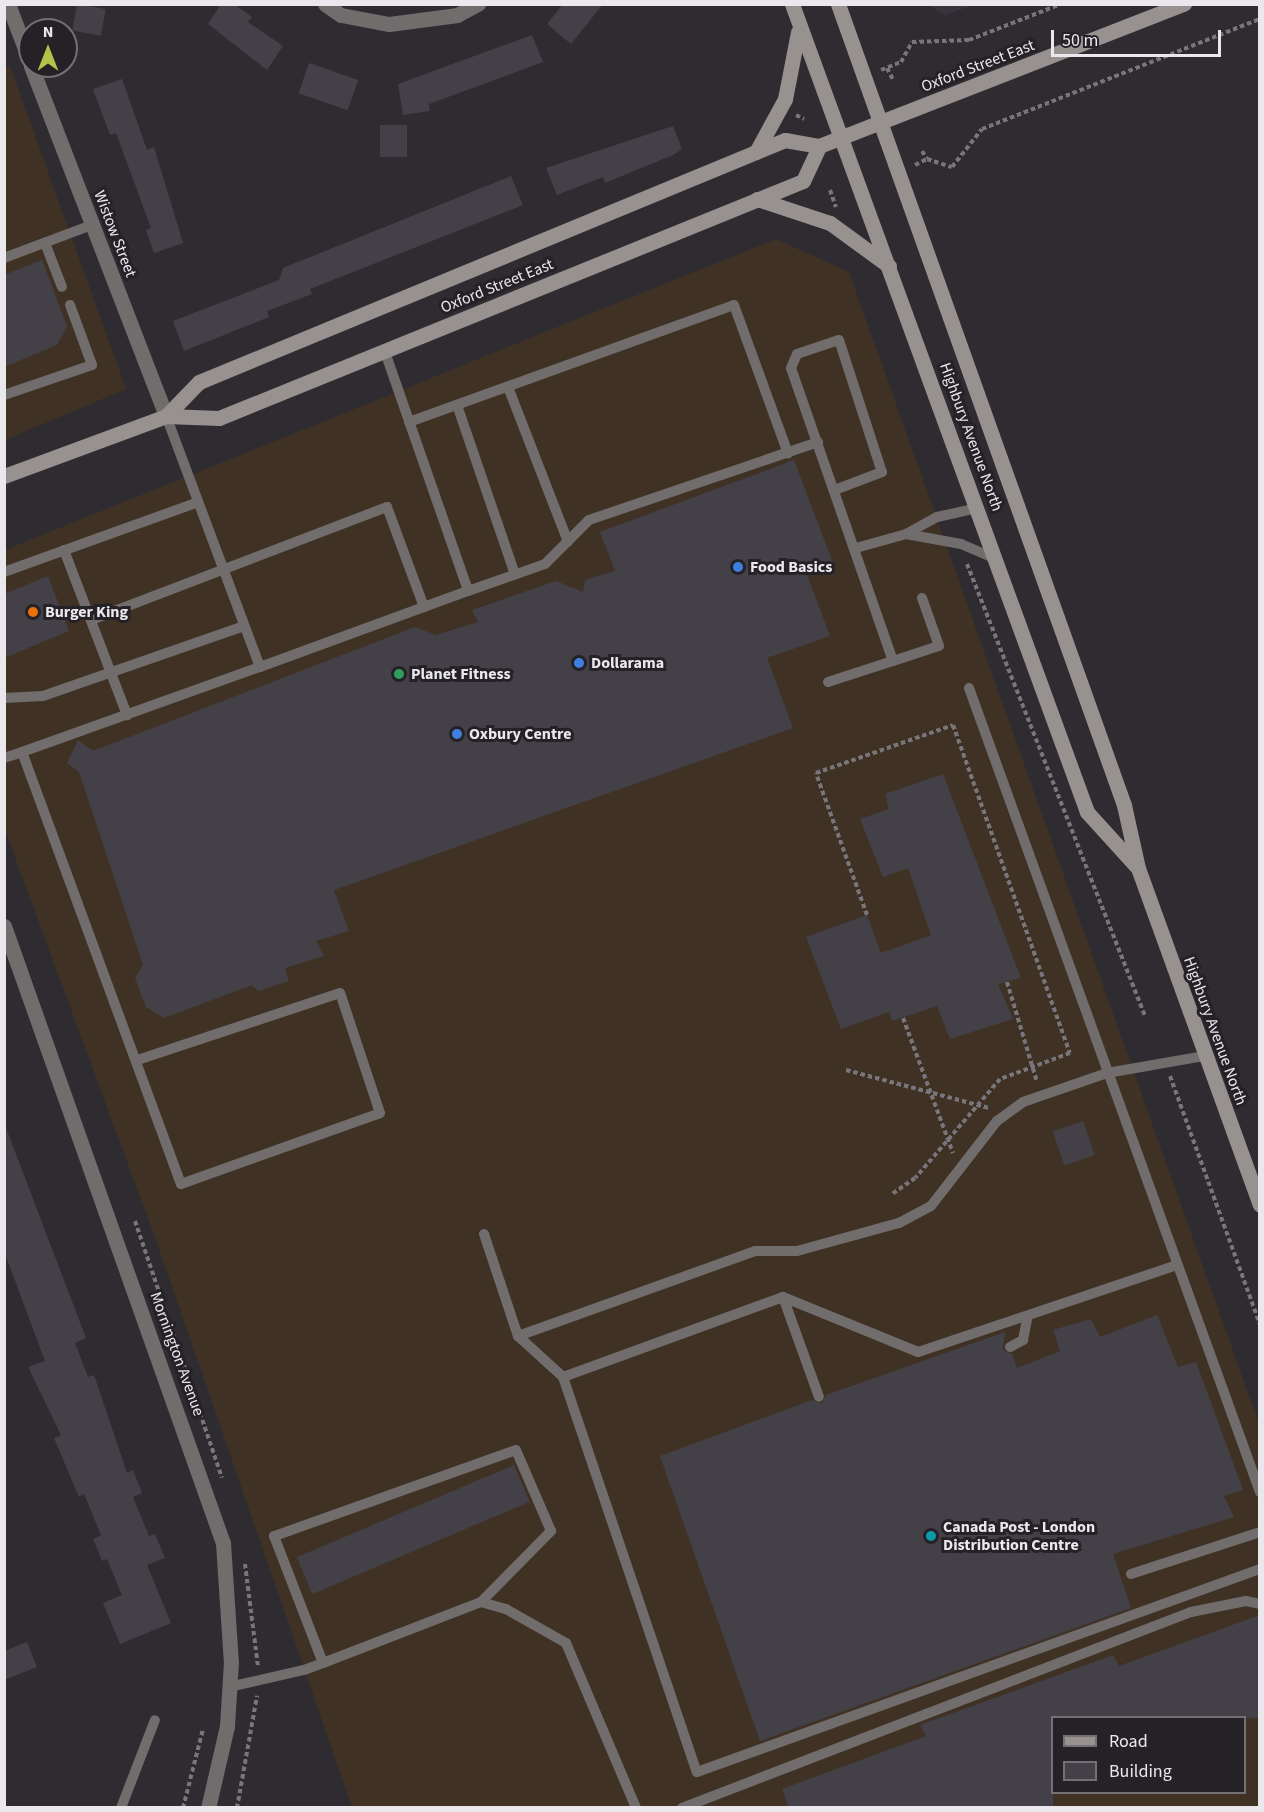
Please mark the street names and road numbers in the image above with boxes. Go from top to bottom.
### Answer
street label: Oxford Street East [919,36,1037,96]
street label: Wistow Street [90,188,140,280]
street label: Oxford Street East [438,255,556,317]
street label: Highbury Avenue North [935,360,1007,514]
street label: Highbury Avenue North [1179,954,1251,1108]
street label: Mornington Avenue [146,1289,208,1419]

